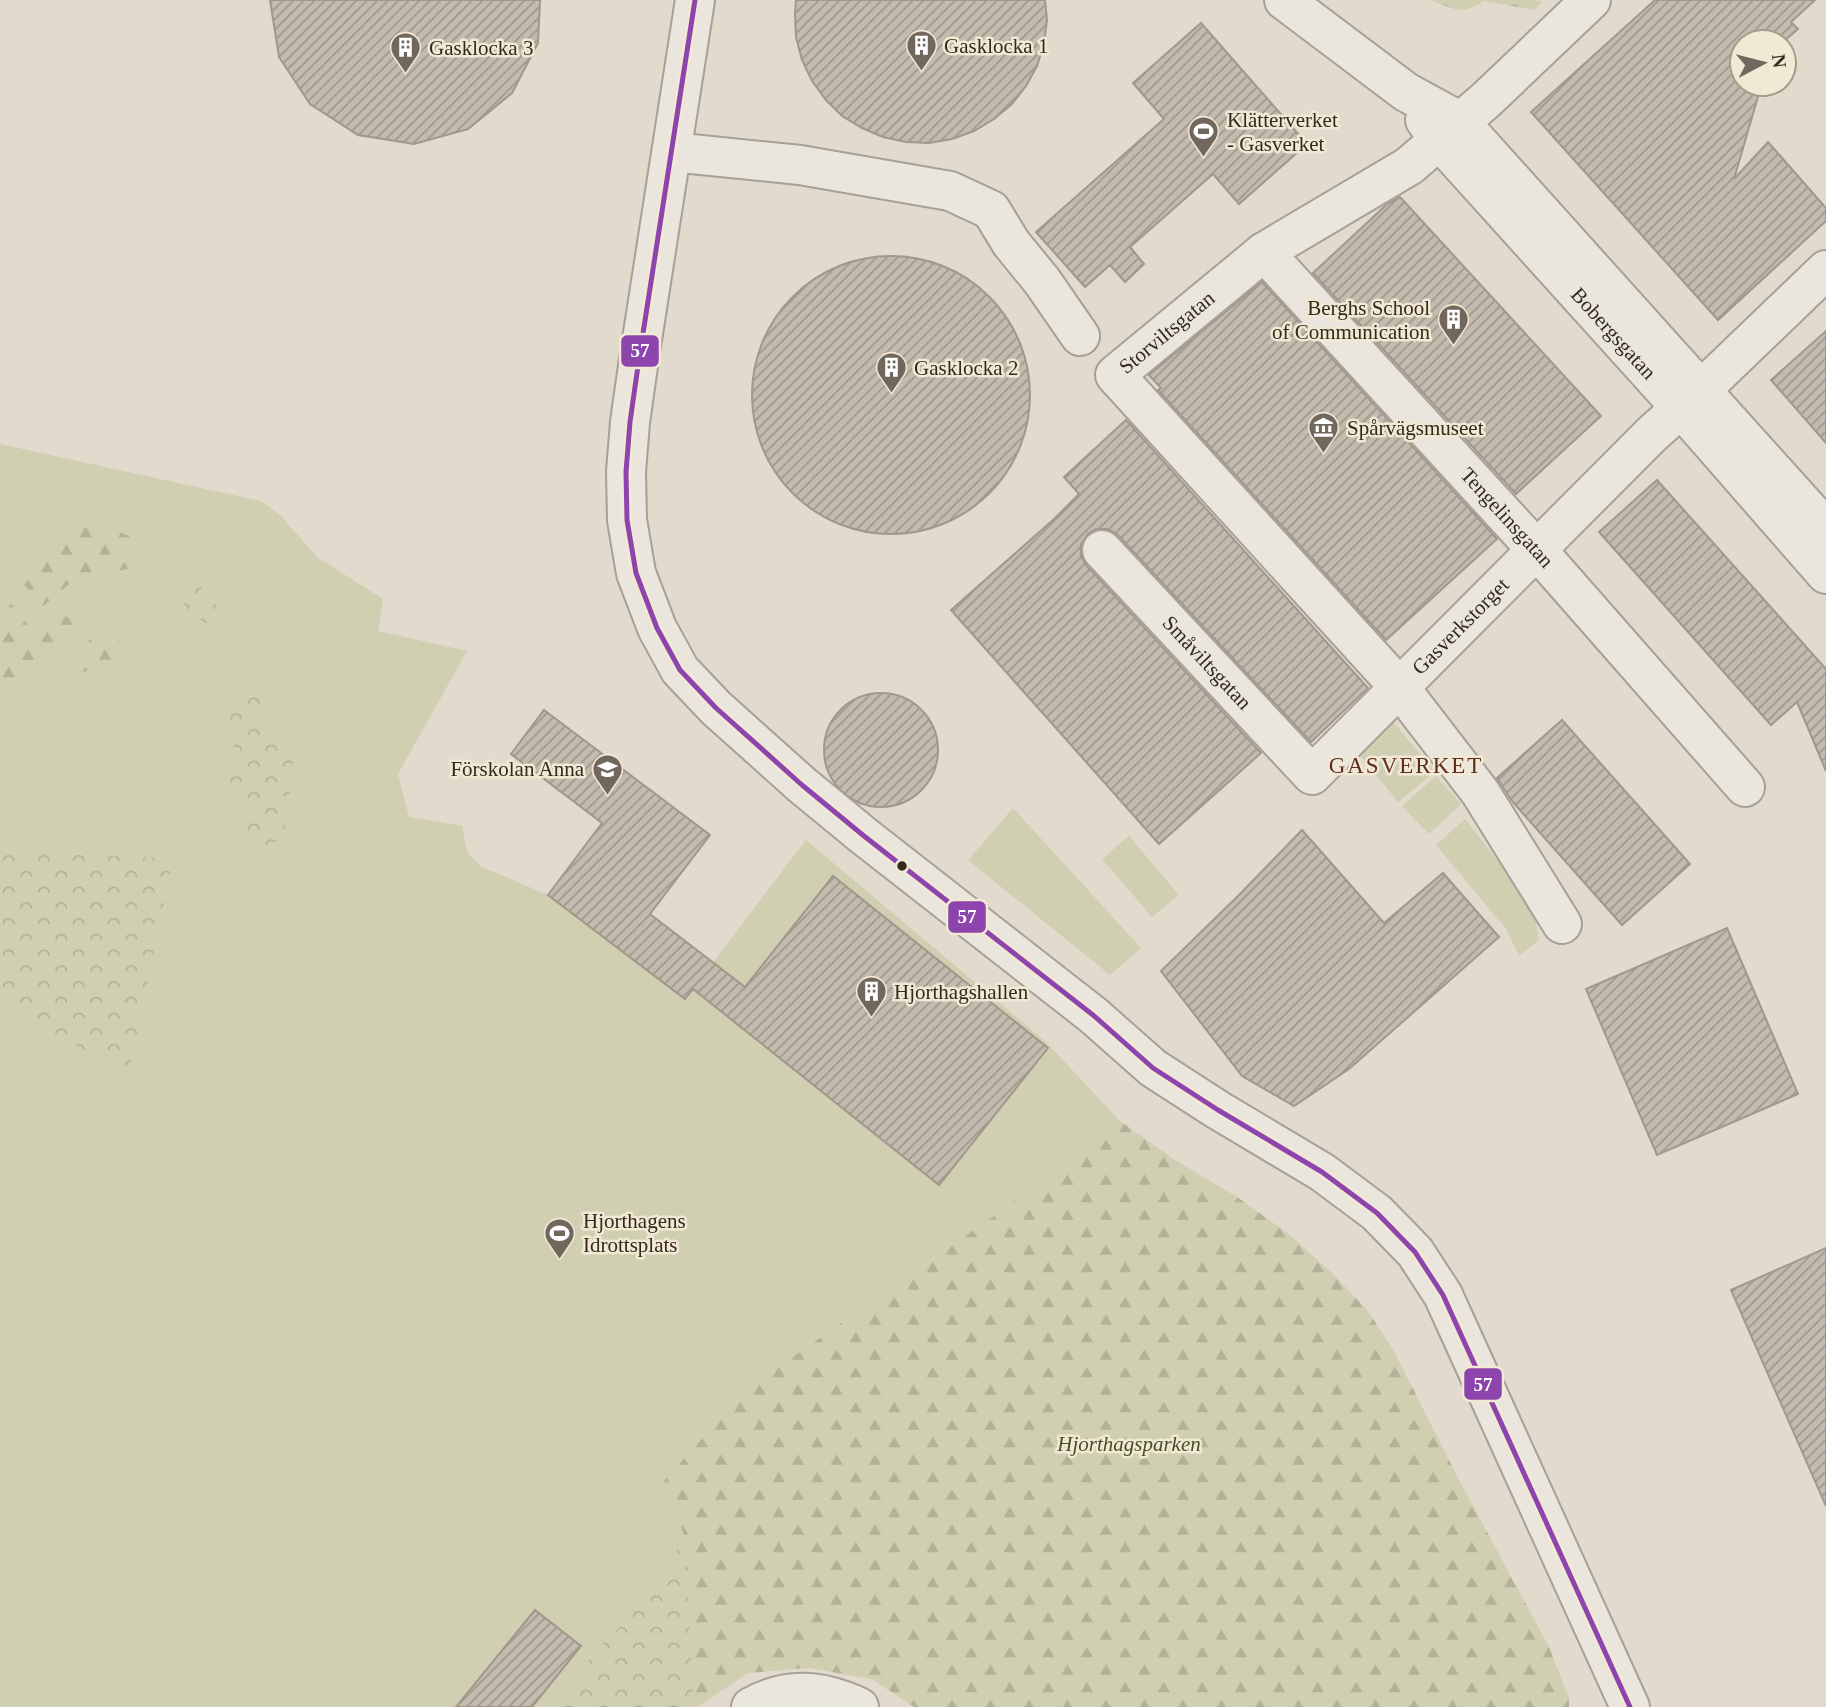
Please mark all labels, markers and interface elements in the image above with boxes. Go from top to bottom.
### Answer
north arrow [1728,28,1798,98]
building icon: Gasklocka 1 [904,29,938,73]
building icon: Gasklocka 3 [389,31,423,75]
place label: Gasklocka 1 [944,34,1048,58]
place label: Gasklocka 3 [429,36,533,60]
text: N [1768,53,1791,69]
place label: Klätterverket - Gasverket [1227,108,1338,156]
sports icon: Klätterverket - Gasverket [1187,115,1221,159]
street label: Bobergsgatan [1566,283,1661,385]
street label: Storviltsgatan [1114,286,1220,379]
place label: Berghs School of Communication [1272,296,1430,344]
building icon: Berghs School of Communication [1436,303,1470,347]
line badge: 57 [620,334,660,368]
text: 57 [631,340,650,361]
building icon: Gasklocka 2 [874,351,908,395]
place label: Gasklocka 2 [914,356,1018,380]
museum icon: Spårvägsmuseet [1307,411,1341,455]
place label: Spårvägsmuseet [1347,416,1484,440]
street label: Tengelinsgatan [1455,463,1559,573]
street label: Gasverkstorget [1407,573,1514,680]
street label: Småviltsgatan [1158,611,1257,715]
school or university icon: Förskolan Anna [590,752,624,796]
district label: GASVERKET [1329,753,1483,778]
place label: Förskolan Anna [450,757,585,781]
unlabelled marker [895,859,909,873]
line badge: 57 [947,900,987,934]
text: 57 [958,906,977,927]
building icon: Hjorthagshallen [854,975,888,1019]
place label: Hjorthagshallen [894,980,1029,1004]
place label: Hjorthagens Idrottsplats [583,1209,686,1257]
sports icon: Hjorthagens Idrottsplats [543,1216,577,1260]
line badge: 57 [1463,1367,1503,1401]
text: 57 [1474,1374,1493,1395]
park label: Hjorthagsparken [1056,1432,1201,1456]

